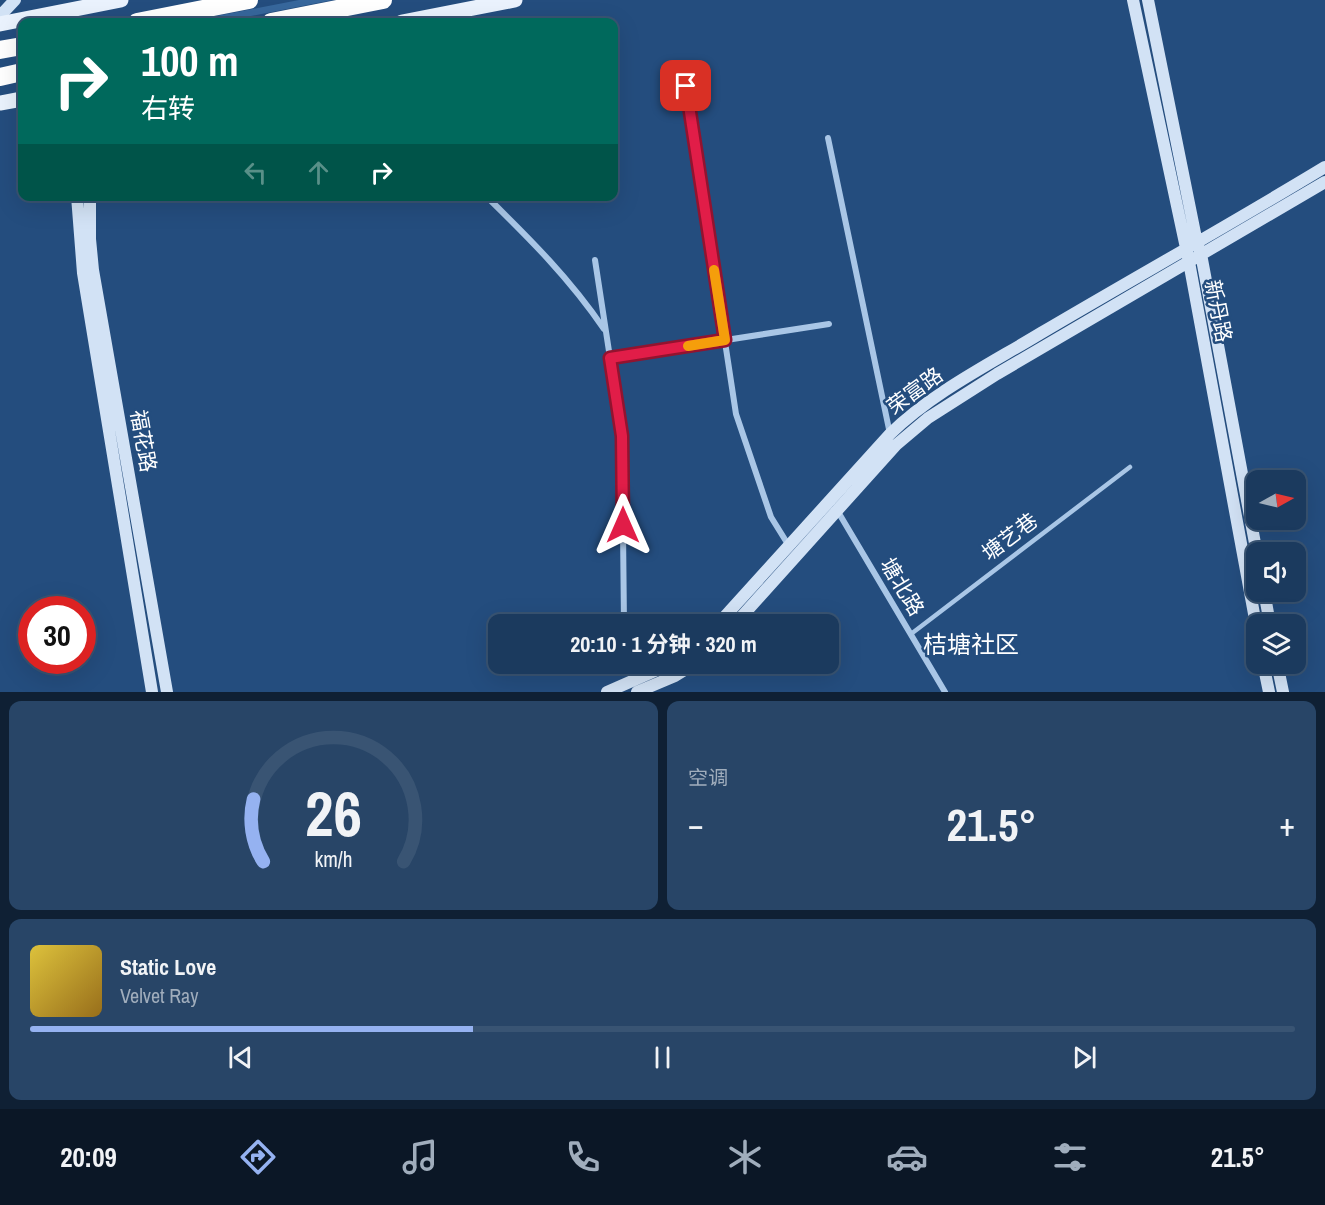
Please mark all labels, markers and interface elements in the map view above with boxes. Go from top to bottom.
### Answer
text: 100 m [141,33,239,89]
icon: right [42,42,120,120]
pin [660,60,711,111]
icon: arrive [669,69,702,102]
text: 右转 [141,90,195,126]
icon: left [239,156,272,189]
icon: ahead [302,156,335,189]
icon: right [365,156,398,189]
street label: 新丹路 [1198,277,1239,345]
street label: 荣富路 [881,360,949,421]
street label: 福花路 [124,407,163,474]
north arrow [1246,470,1306,530]
map controls [1246,470,1306,674]
position arrow [591,493,655,557]
street label: 塘艺巷 [976,506,1044,567]
button: sound [1246,542,1306,602]
street label: 塘北路 [874,552,931,621]
speed limit sign: 30 [18,596,96,674]
button: layers [1246,614,1306,674]
district label: 桔塘社区 [923,628,1019,660]
text: 20:10 · 1 分钟 · 320 m [570,629,757,659]
text: 空调 [688,764,728,791]
text: 26 [305,771,362,855]
text: 21.5° [947,794,1036,855]
text: − [688,802,704,846]
text: + [1279,802,1295,846]
text: km/h [314,846,353,875]
text: Static Love [120,952,216,982]
text: Velvet Ray [120,982,198,1009]
icon: previous [224,1041,257,1074]
icon: pause [646,1041,679,1074]
icon: next [1068,1041,1101,1074]
icon: directions [237,1136,279,1178]
icon: music [399,1136,441,1178]
icon: phone [562,1136,604,1178]
icon: climate [724,1136,766,1178]
icon: car [886,1136,928,1178]
icon: filters [1049,1136,1091,1178]
text: 20:09 [60,1139,117,1175]
text: 21.5° [1211,1139,1265,1175]

